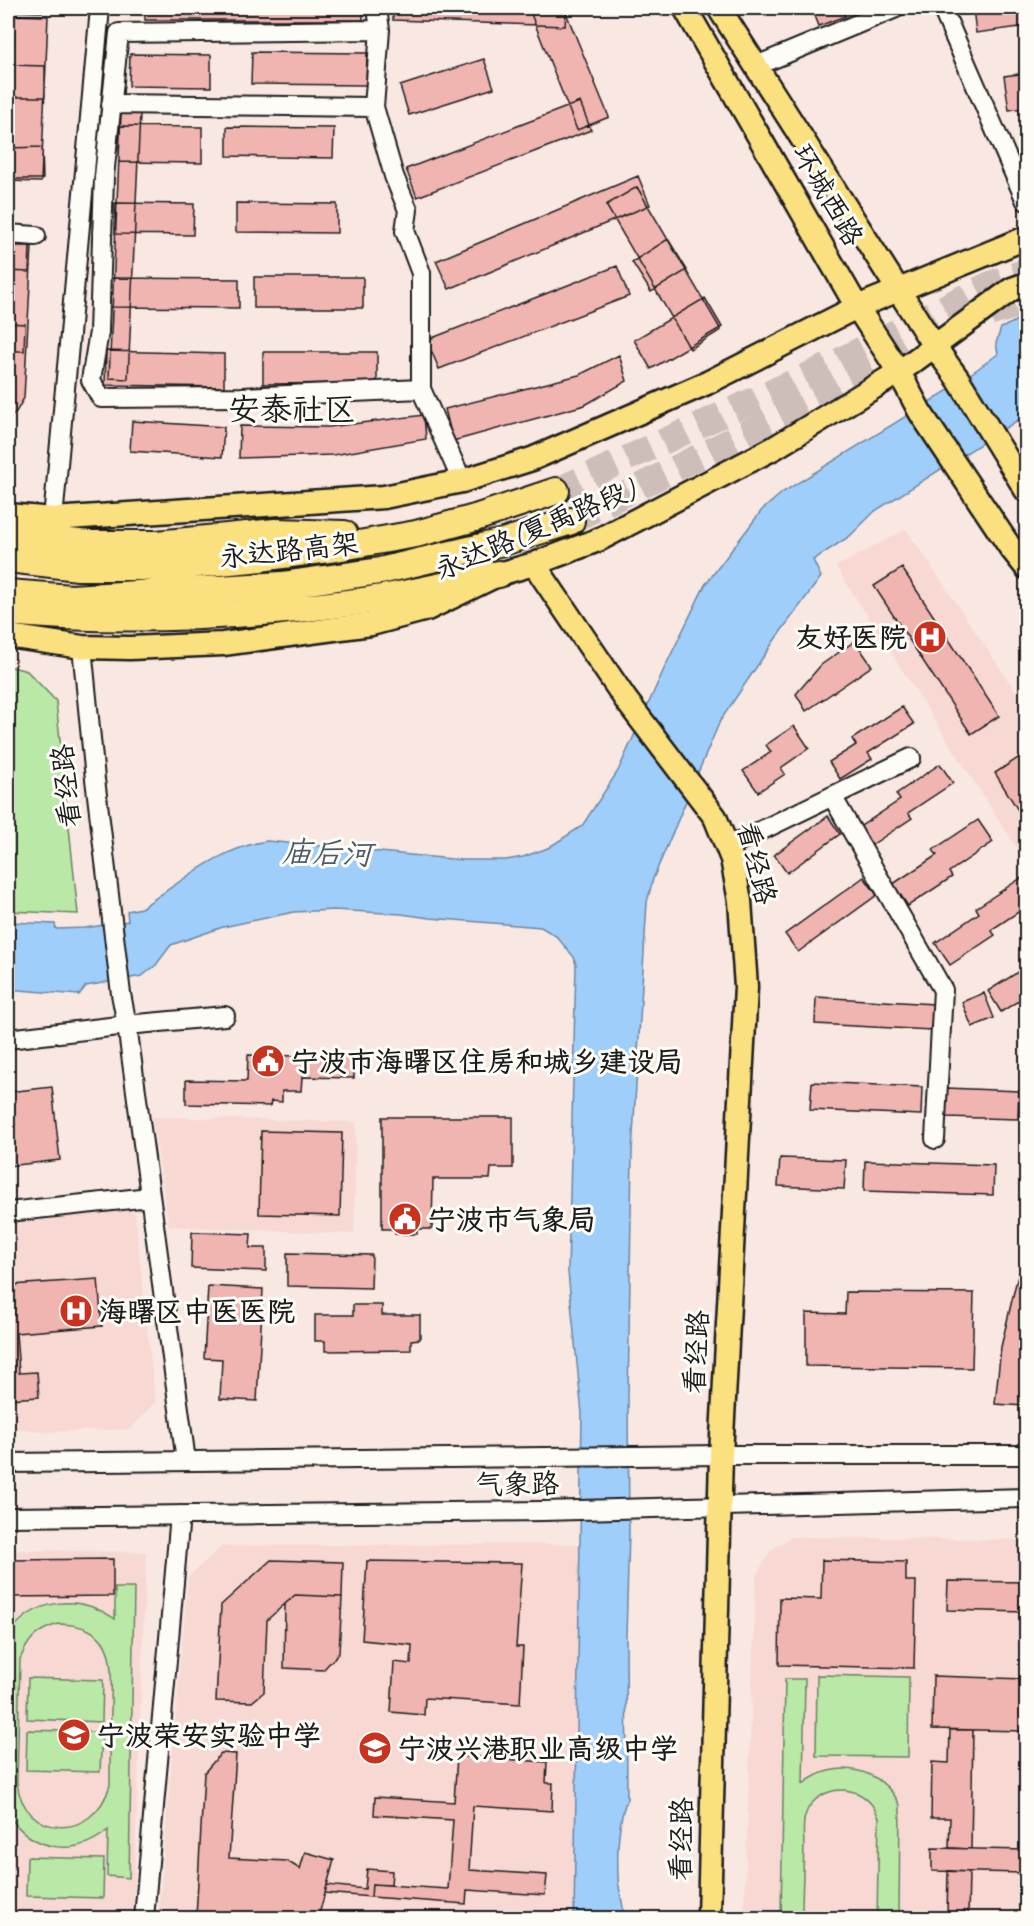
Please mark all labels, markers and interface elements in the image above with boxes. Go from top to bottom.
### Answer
street label: 环城西路 [785,138,871,252]
district label: 安泰社区 [228,389,356,430]
street label: 永达路(夏禹路段) [429,470,642,587]
street label: 永达路高架 [218,525,360,575]
hospital icon: 友好医院 [912,619,948,655]
place label: 友好医院 [795,620,907,655]
street label: 看经路 [44,742,88,830]
street label: 看经路 [730,818,784,908]
water label: 庙后河 [281,832,378,874]
public building icon: 宁波市海曙区住房和城乡建设局 [250,1043,286,1079]
place label: 宁波市海曙区住房和城乡建设局 [291,1044,683,1079]
public building icon: 宁波市气象局 [387,1201,423,1237]
place label: 宁波市气象局 [428,1202,596,1237]
hospital icon: 海曙区中医医院 [58,1293,94,1329]
place label: 海曙区中医医院 [99,1294,295,1329]
street label: 看经路 [676,1309,716,1395]
street label: 气象路 [475,1466,559,1502]
school or university icon: 宁波荣安实验中学 [56,1717,92,1753]
place label: 宁波荣安实验中学 [97,1718,321,1753]
school or university icon: 宁波兴港职业高级中学 [357,1730,393,1766]
place label: 宁波兴港职业高级中学 [398,1731,678,1766]
street label: 看经路 [663,1797,699,1881]

